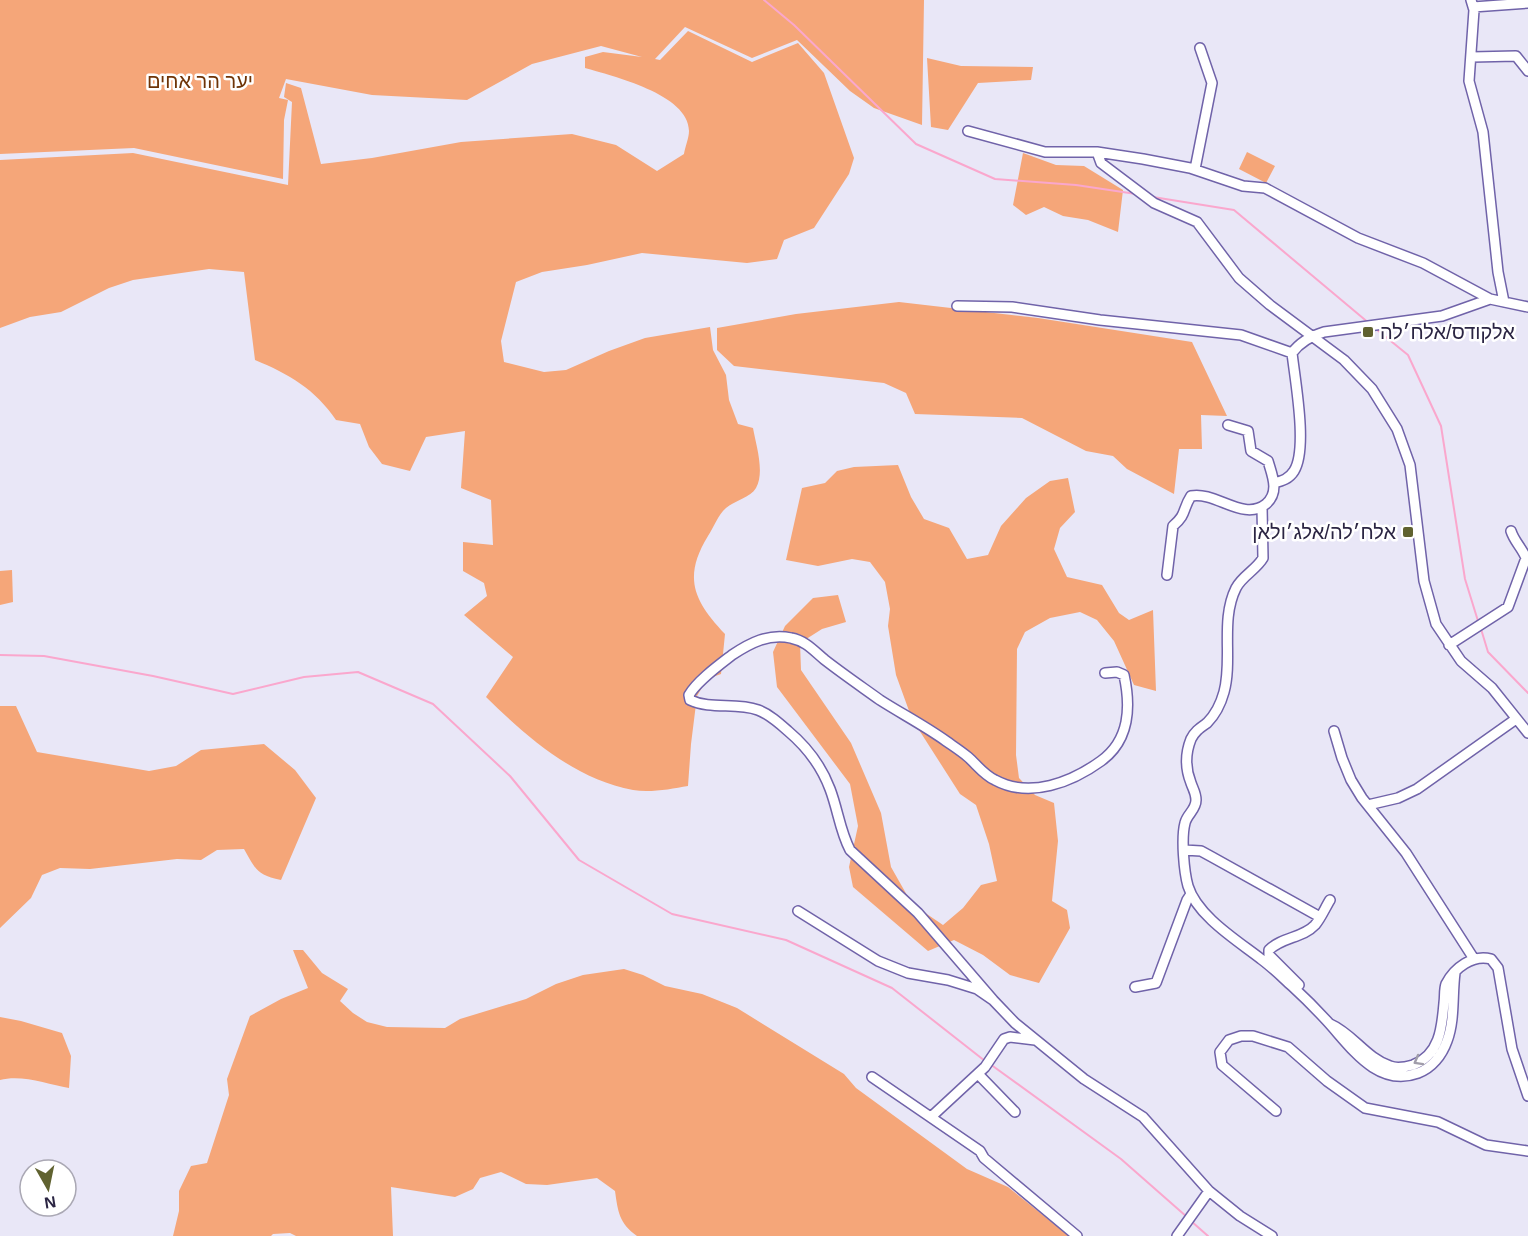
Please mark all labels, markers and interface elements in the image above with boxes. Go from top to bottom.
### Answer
park label: יער הר אחים [147,70,253,92]
place label: אלקודס/אלח׳לה [1380,321,1515,343]
marker: אלקודס/אלח׳לה [1361,325,1375,339]
place label: אלח׳לה/אלג׳ולאן [1252,521,1396,543]
marker: אלח׳לה/אלג׳ולאן [1401,525,1415,539]
one-way arrow [1414,1054,1424,1065]
north arrow [18,1158,78,1218]
text: N [43,1193,57,1212]

